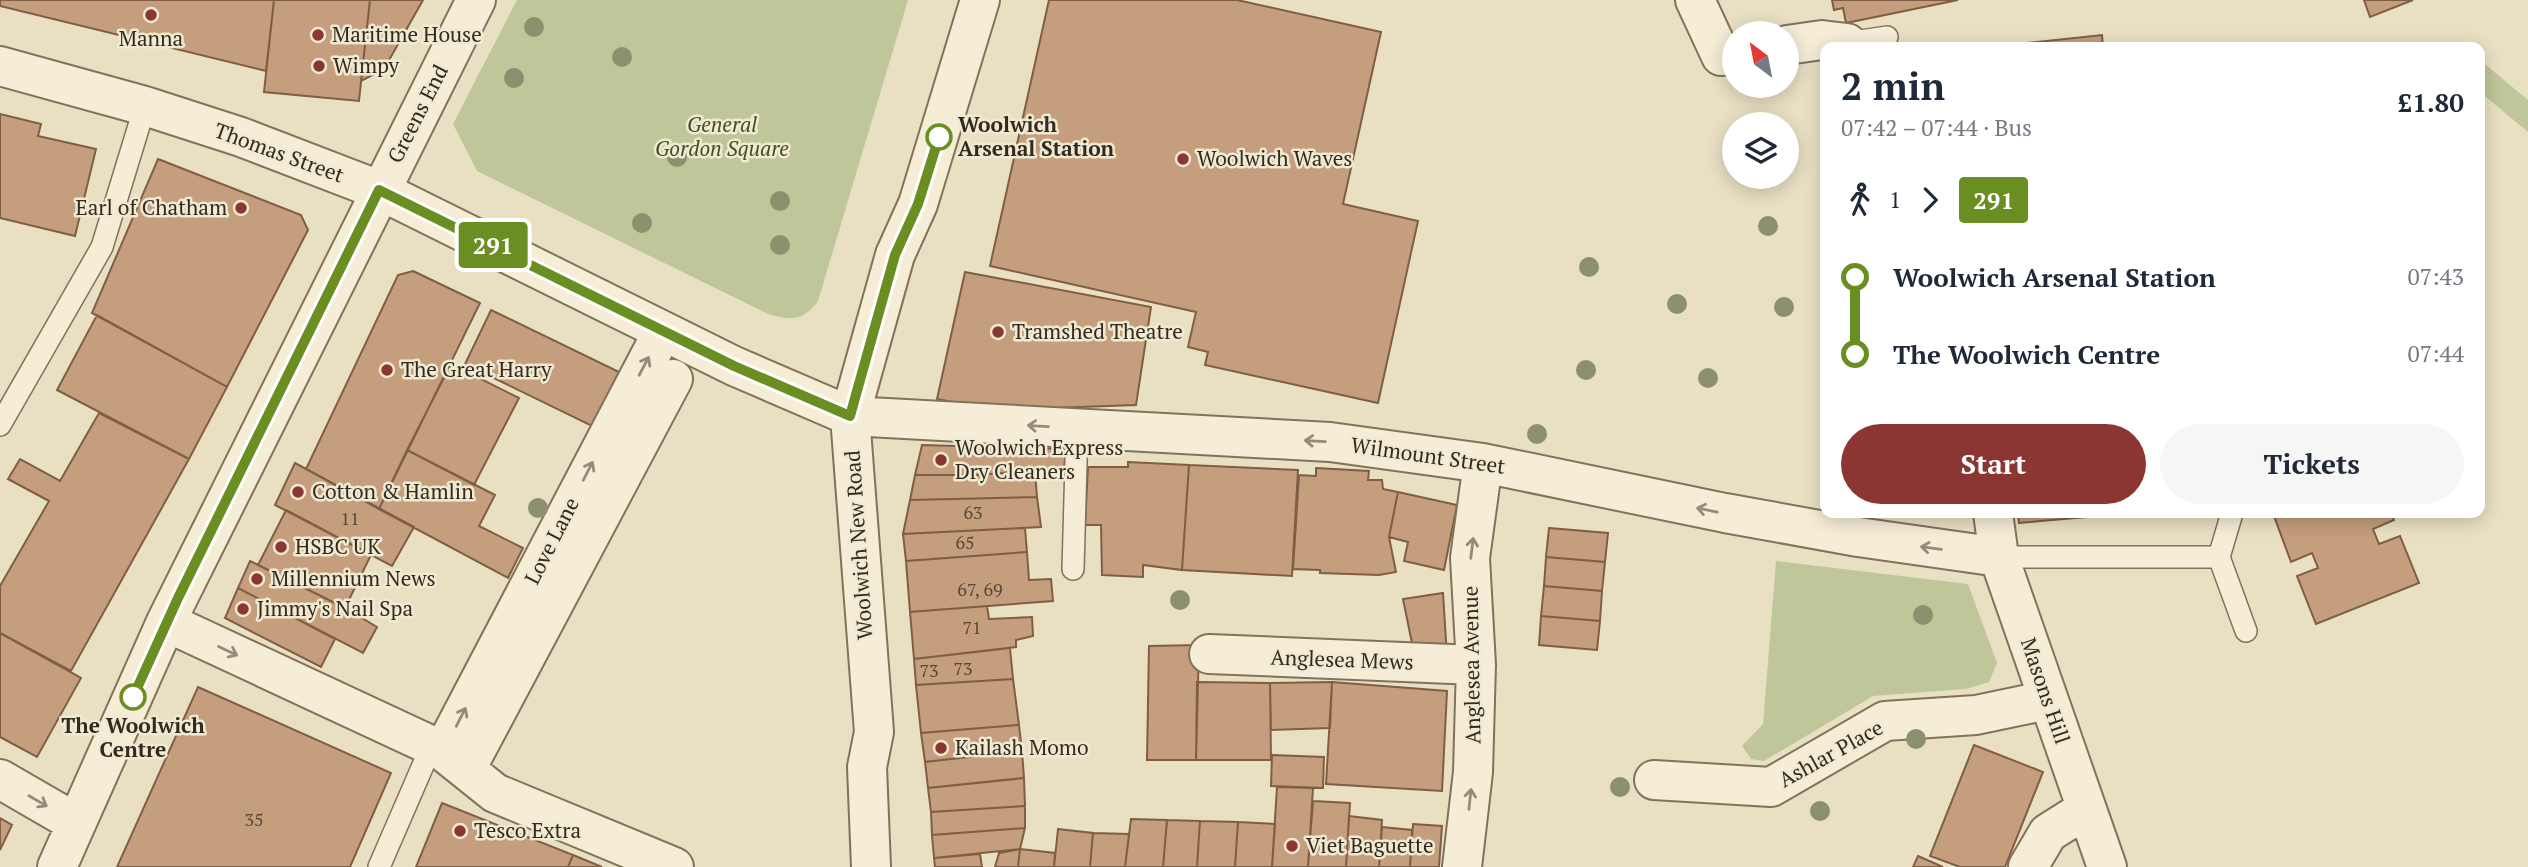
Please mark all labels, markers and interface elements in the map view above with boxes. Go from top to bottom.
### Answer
marker: Manna [143,7,159,23]
place label: Maritime House [332,20,482,48]
north arrow [1722,21,1799,98]
map controls [1722,21,1799,189]
place label: Manna [119,24,184,52]
marker: Maritime House [310,27,326,43]
place label: Wimpy [333,51,400,79]
marker: Wimpy [311,58,327,74]
street label: Greens End [380,59,454,167]
text: 2 min [1841,61,1945,111]
text: £1.80 [2398,85,2464,119]
park label: General Gordon Square [655,110,789,162]
place label: Woolwich Arsenal Station [958,110,1115,162]
button: layers [1722,112,1799,189]
text: 07:42 – 07:44 · Bus [1841,112,2032,143]
street label: Thomas Street [211,116,348,189]
marker: Woolwich Arsenal Station [926,124,952,150]
place label: Woolwich Waves [1197,144,1352,172]
marker: Woolwich Waves [1175,151,1191,167]
icon: walk [1841,181,1879,219]
icon: forward [1911,181,1949,219]
text: 1 [1889,184,1901,215]
text: 291 [1973,184,2014,216]
place label: Earl of Chatham [75,193,227,221]
marker: Earl of Chatham [233,200,249,216]
line badge: 291 [453,222,533,268]
text: 291 [473,229,513,261]
text: Woolwich Arsenal Station [1893,260,2216,294]
text: 07:43 [2407,261,2464,292]
place label: Tramshed Theatre [1012,317,1183,345]
marker: Tramshed Theatre [990,324,1006,340]
text: The Woolwich Centre [1893,337,2160,371]
text: 07:44 [2407,338,2464,369]
place label: The Great Harry [401,355,552,383]
one-way arrow [637,356,651,376]
marker: The Great Harry [379,362,395,378]
one-way arrow [1027,420,1050,433]
button: Start [1841,424,2146,504]
button: Tickets [2160,424,2464,504]
street label: Wilmount Street [1349,430,1507,480]
place label: Woolwich Express Dry Cleaners [955,433,1123,485]
one-way arrow [1304,434,1326,447]
street label: Woolwich New Road [837,449,879,641]
marker: Woolwich Express Dry Cleaners [933,452,949,468]
one-way arrow [582,461,596,482]
place label: Cotton & Hamlin [312,477,474,505]
marker: Cotton & Hamlin [290,484,306,500]
street label: Love Lane [517,492,585,589]
house number: 63 [963,500,983,524]
one-way arrow [1696,502,1719,516]
house number: 11 [340,506,360,530]
house number: 65 [955,530,975,554]
place label: HSBC UK [295,532,381,560]
one-way arrow [1465,537,1478,559]
marker: HSBC UK [273,539,289,555]
one-way arrow [1921,541,1943,554]
place label: Millennium News [271,564,436,592]
marker: Millennium News [249,571,265,587]
house number: 67, 69 [957,577,1003,601]
street label: Anglesea Avenue [1456,586,1486,744]
place label: Jimmy's Nail Spa [257,594,413,622]
marker: Jimmy's Nail Spa [235,601,251,617]
house number: 71 [962,615,982,639]
street label: Masons Hill [2015,634,2077,747]
street label: Anglesea Mews [1270,643,1414,675]
one-way arrow [217,645,238,658]
house number: 73 [953,656,973,680]
house number: 73 [919,658,939,682]
marker: The Woolwich Centre [120,684,146,710]
one-way arrow [455,707,468,728]
place label: The Woolwich Centre [61,711,205,763]
street label: Ashlar Place [1773,713,1888,793]
place label: Kailash Momo [955,733,1089,761]
marker: Kailash Momo [933,740,949,756]
one-way arrow [1464,788,1477,811]
one-way arrow [28,794,48,808]
house number: 35 [244,807,264,831]
place label: Tesco Extra [474,816,581,844]
marker: Tesco Extra [452,823,468,839]
place label: Viet Baguette [1306,831,1433,859]
marker: Viet Baguette [1284,838,1300,854]

